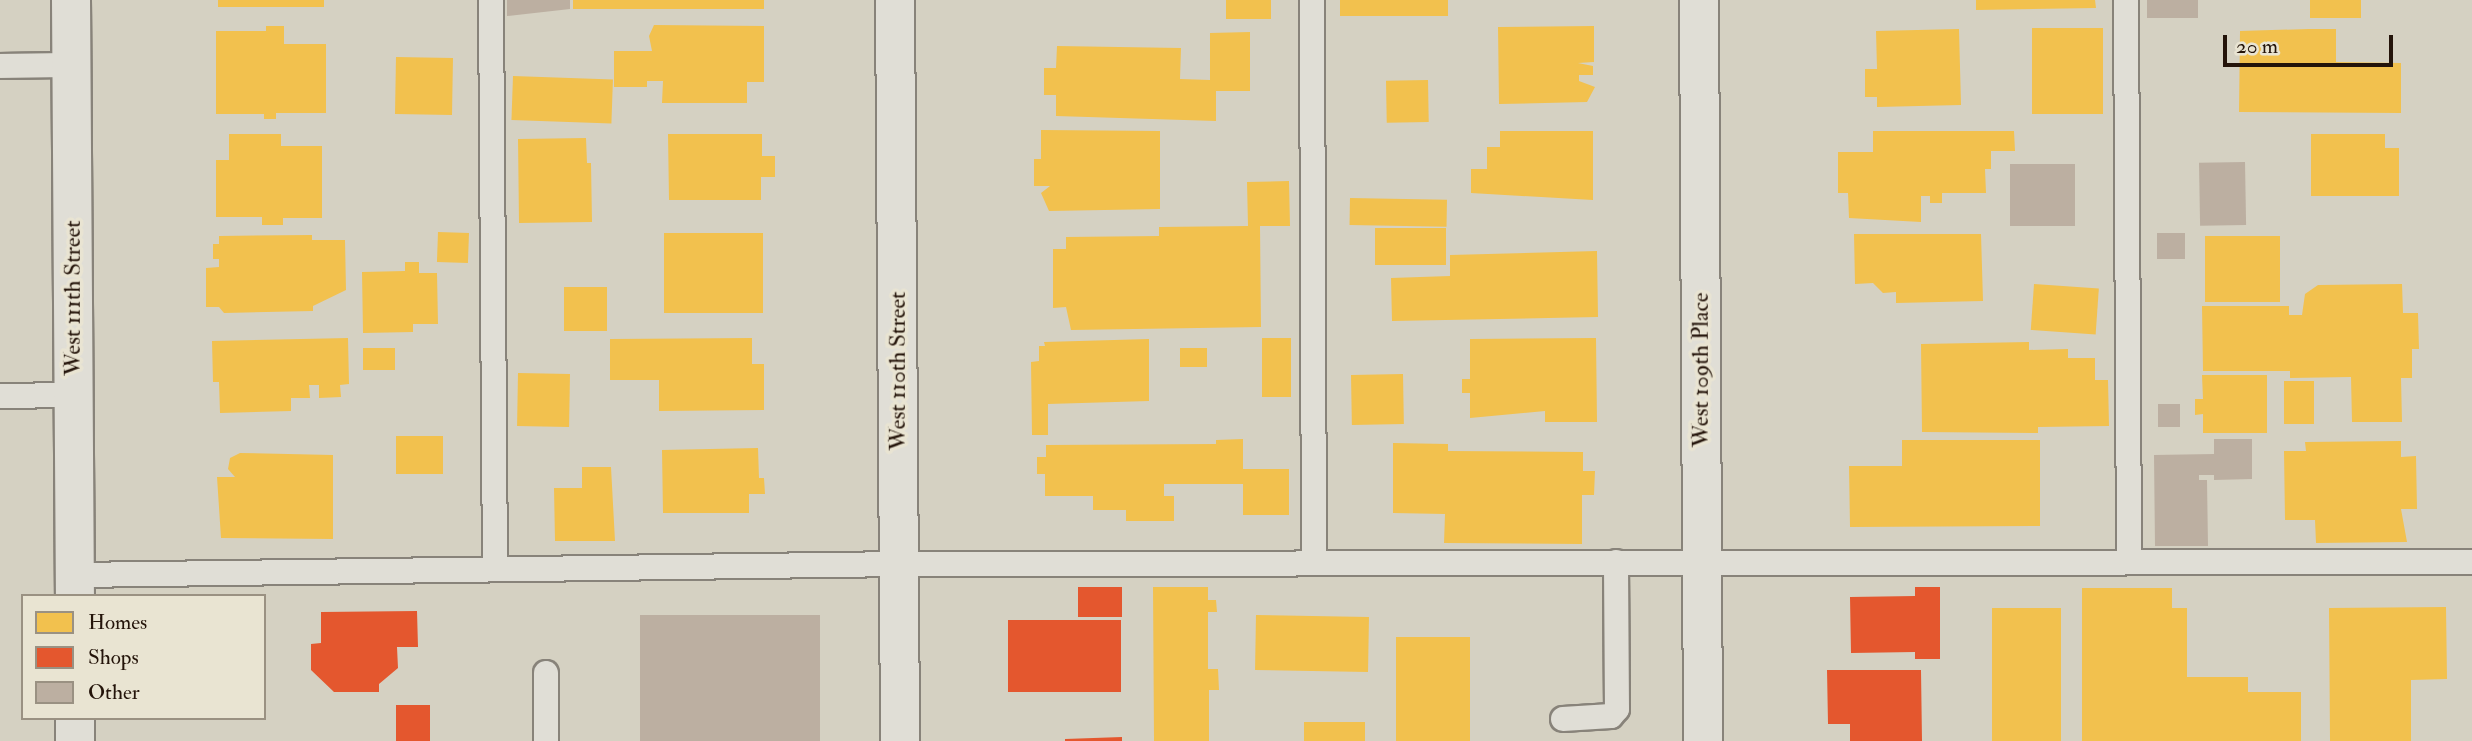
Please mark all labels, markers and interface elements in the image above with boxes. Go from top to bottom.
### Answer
scale bar [2227,21,2397,65]
text: 20 m [2236,33,2278,60]
street label: West 111th Street [59,220,87,376]
street label: West 110th Street [884,291,912,451]
street label: West 109th Place [1687,293,1715,447]
legend [21,594,266,720]
text: Homes [88,609,147,636]
text: Shops [88,644,139,671]
text: Other [88,679,140,706]

